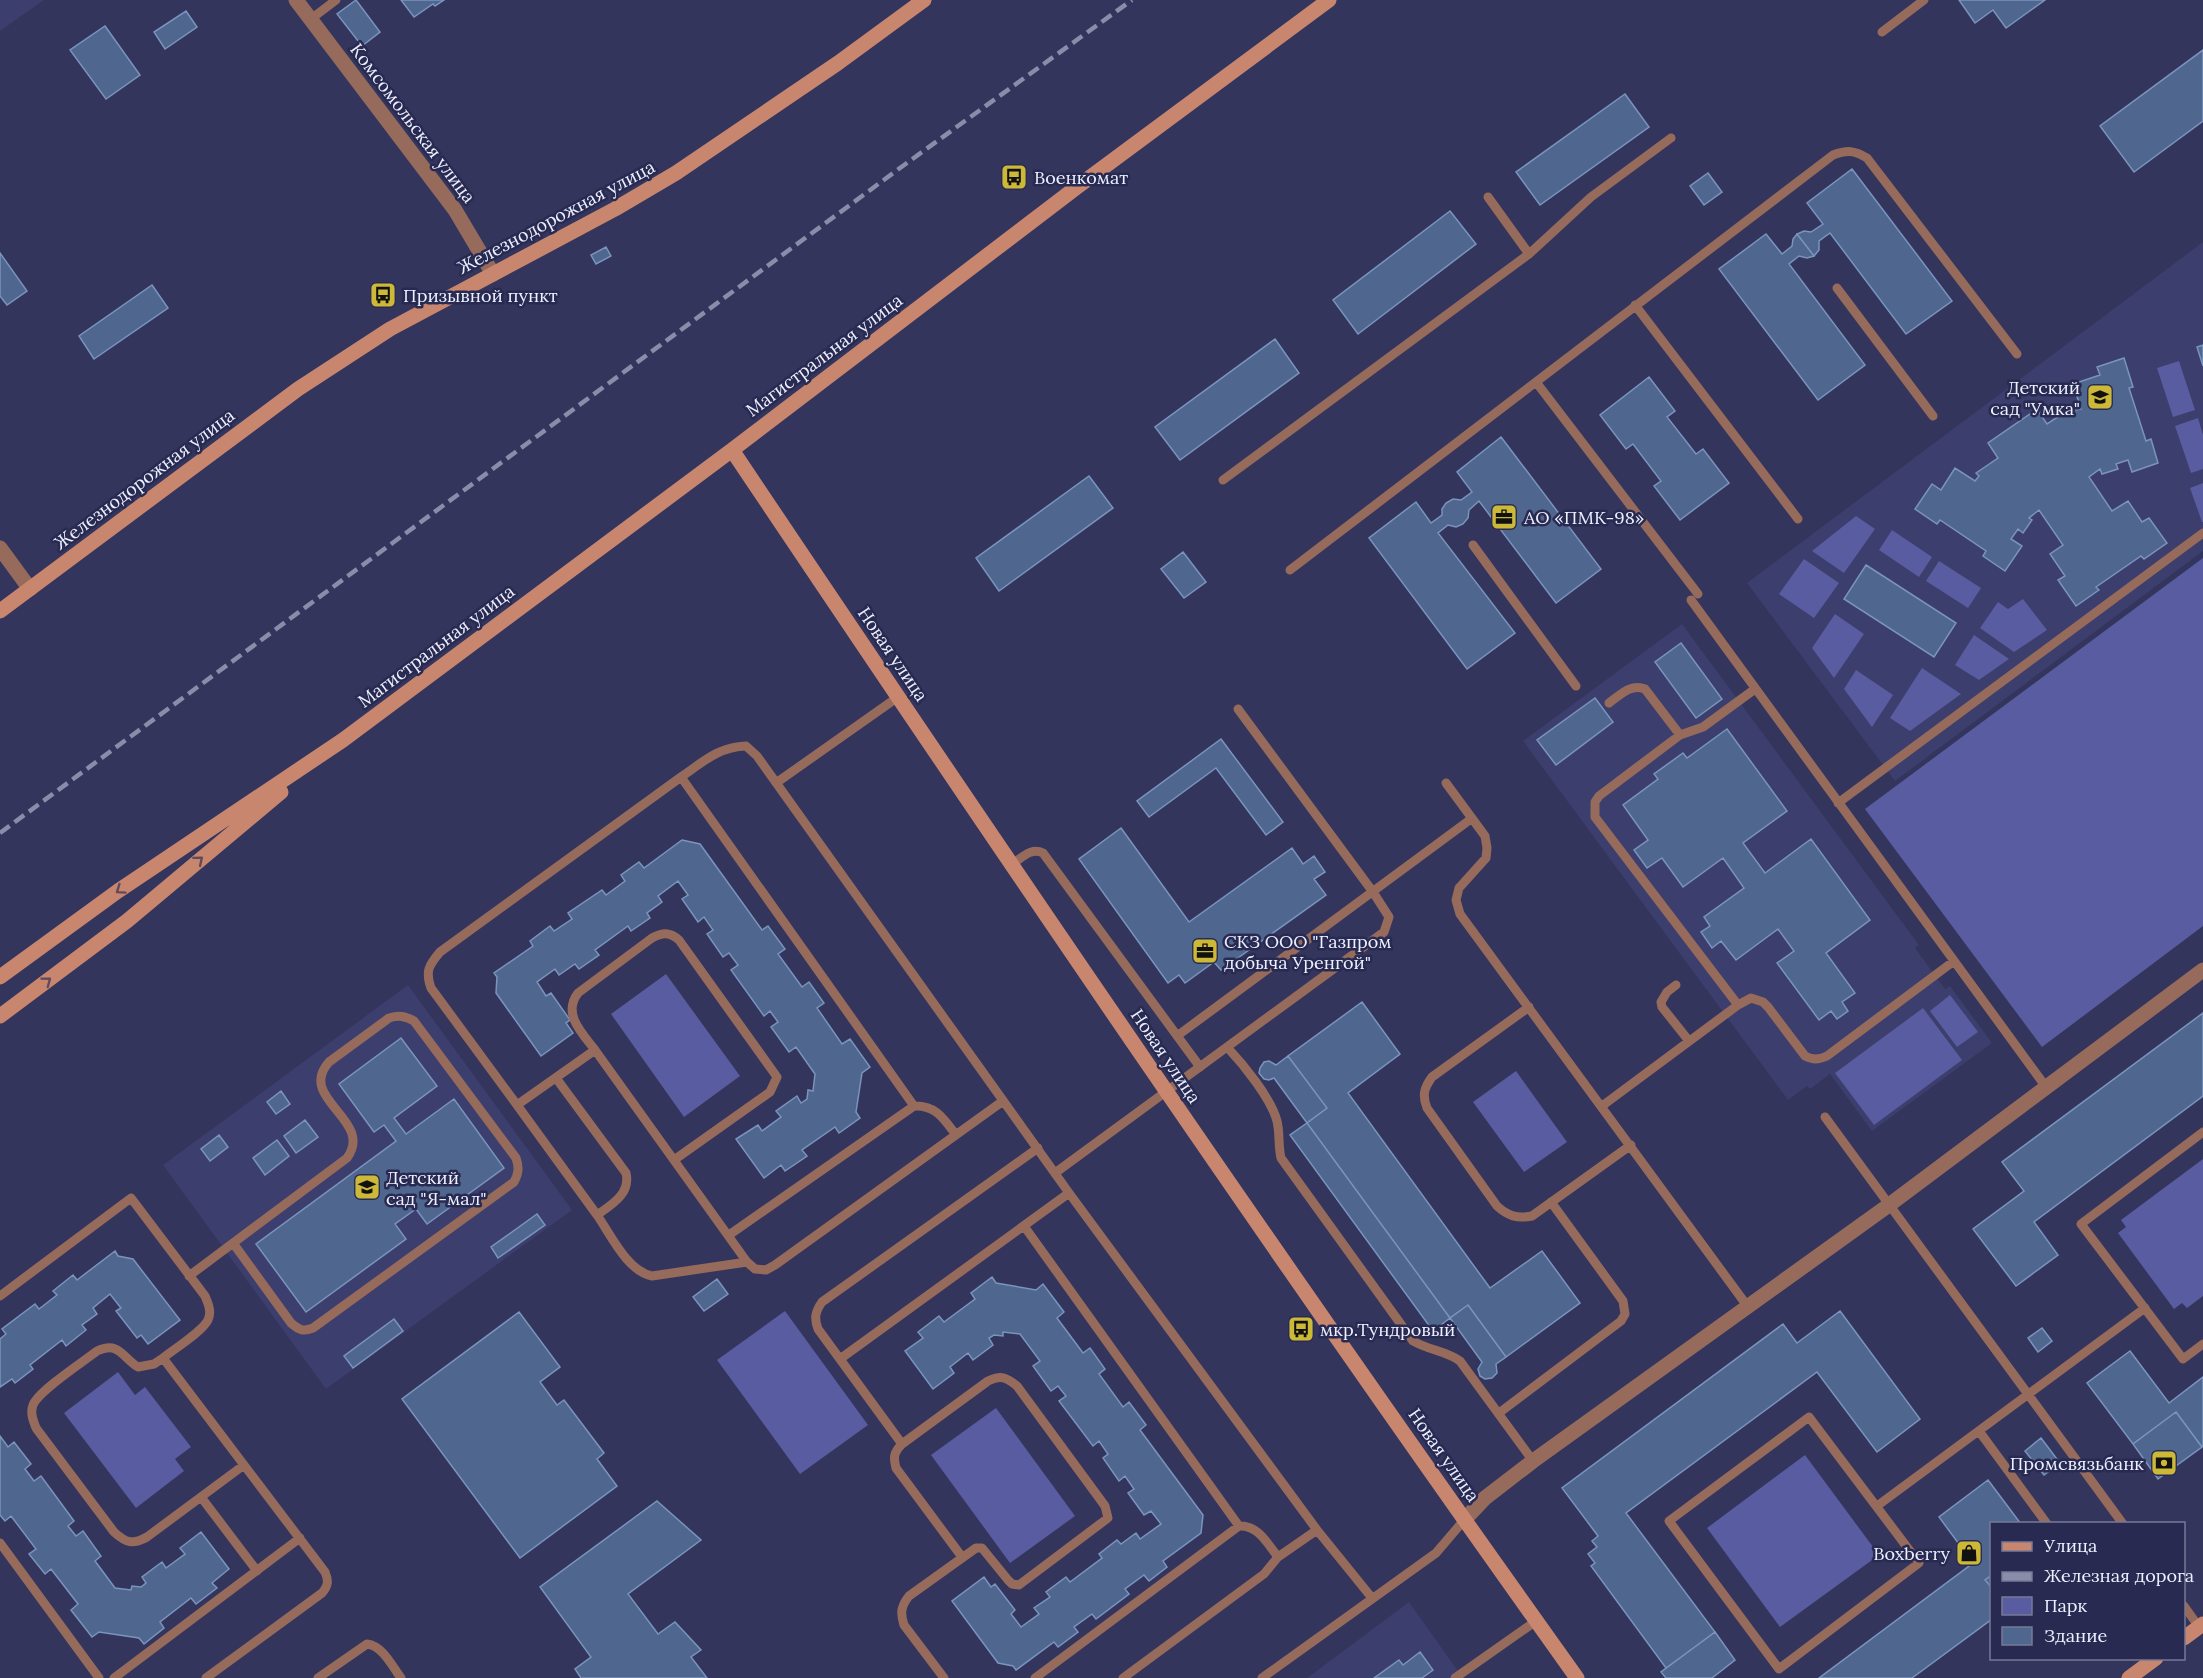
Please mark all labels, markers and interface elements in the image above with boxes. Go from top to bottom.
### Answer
street label: Комсомольская улица [345,38,481,208]
street label: Железнодорожная улица [453,155,659,279]
bus stop icon: Военкомат [999,162,1029,192]
place label: Военкомат [1034,166,1128,189]
bus stop icon: Призывной пункт [368,280,398,310]
place label: Призывной пункт [403,284,558,307]
street label: Магистральная улица [741,289,907,421]
place label: Детский сад "Умка" [1990,376,2080,420]
school or university icon: Детский сад "Умка" [2085,382,2115,412]
street label: Железнодорожная улица [49,403,239,555]
office icon: АО «ПМК-98» [1489,502,1519,532]
place label: АО «ПМК-98» [1523,506,1644,529]
street label: Магистральная улица [353,580,519,712]
street label: Новая улица [853,602,933,706]
one-way arrow [193,856,204,867]
one-way arrow [115,883,126,894]
place label: СКЗ ООО "Газпром добыча Уренгой" [1224,930,1392,974]
office icon: СКЗ ООО "Газпром добыча Уренгой" [1190,936,1220,966]
one-way arrow [40,978,51,989]
street label: Новая улица [1126,1004,1206,1108]
place label: Детский сад "Я-мал" [386,1166,487,1210]
school or university icon: Детский сад "Я-мал" [352,1172,382,1202]
bus stop icon: мкр.Тундровый [1286,1314,1316,1344]
place label: мкр.Тундровый [1320,1318,1455,1341]
street label: Новая улица [1403,1404,1485,1506]
bank icon: Промсвязьбанк [2149,1448,2179,1478]
place label: Промсвязьбанк [2010,1452,2144,1475]
legend [1990,1522,2185,1660]
text: Улица [2043,1534,2097,1557]
shop icon: Boxberry [1954,1538,1984,1568]
place label: Boxberry [1873,1542,1950,1565]
text: Железная дорога [2044,1564,2194,1587]
text: Парк [2044,1594,2088,1617]
text: Здание [2044,1624,2107,1647]

